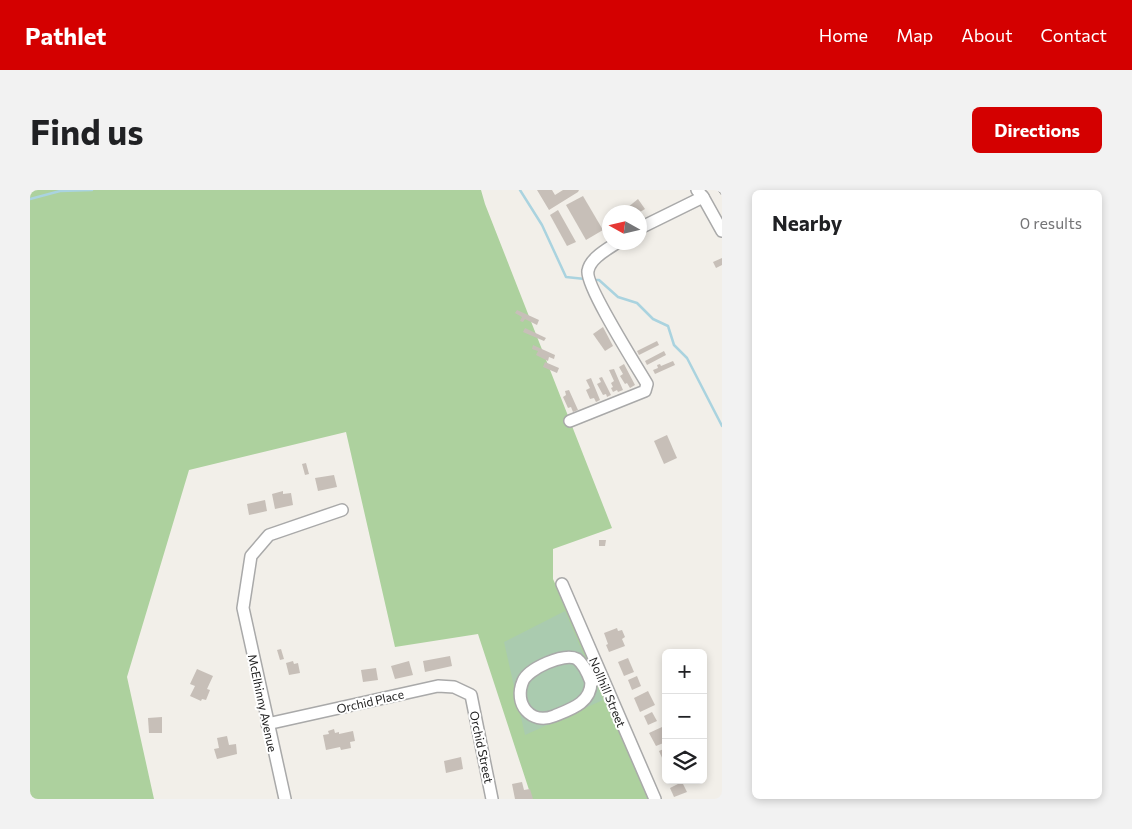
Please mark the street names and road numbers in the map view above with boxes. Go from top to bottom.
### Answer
street label: McElhinny Avenue [246,653,280,753]
street label: Nollhill Street [587,655,629,729]
street label: Orchid Place [335,686,405,716]
street label: Orchid Street [468,710,496,784]

